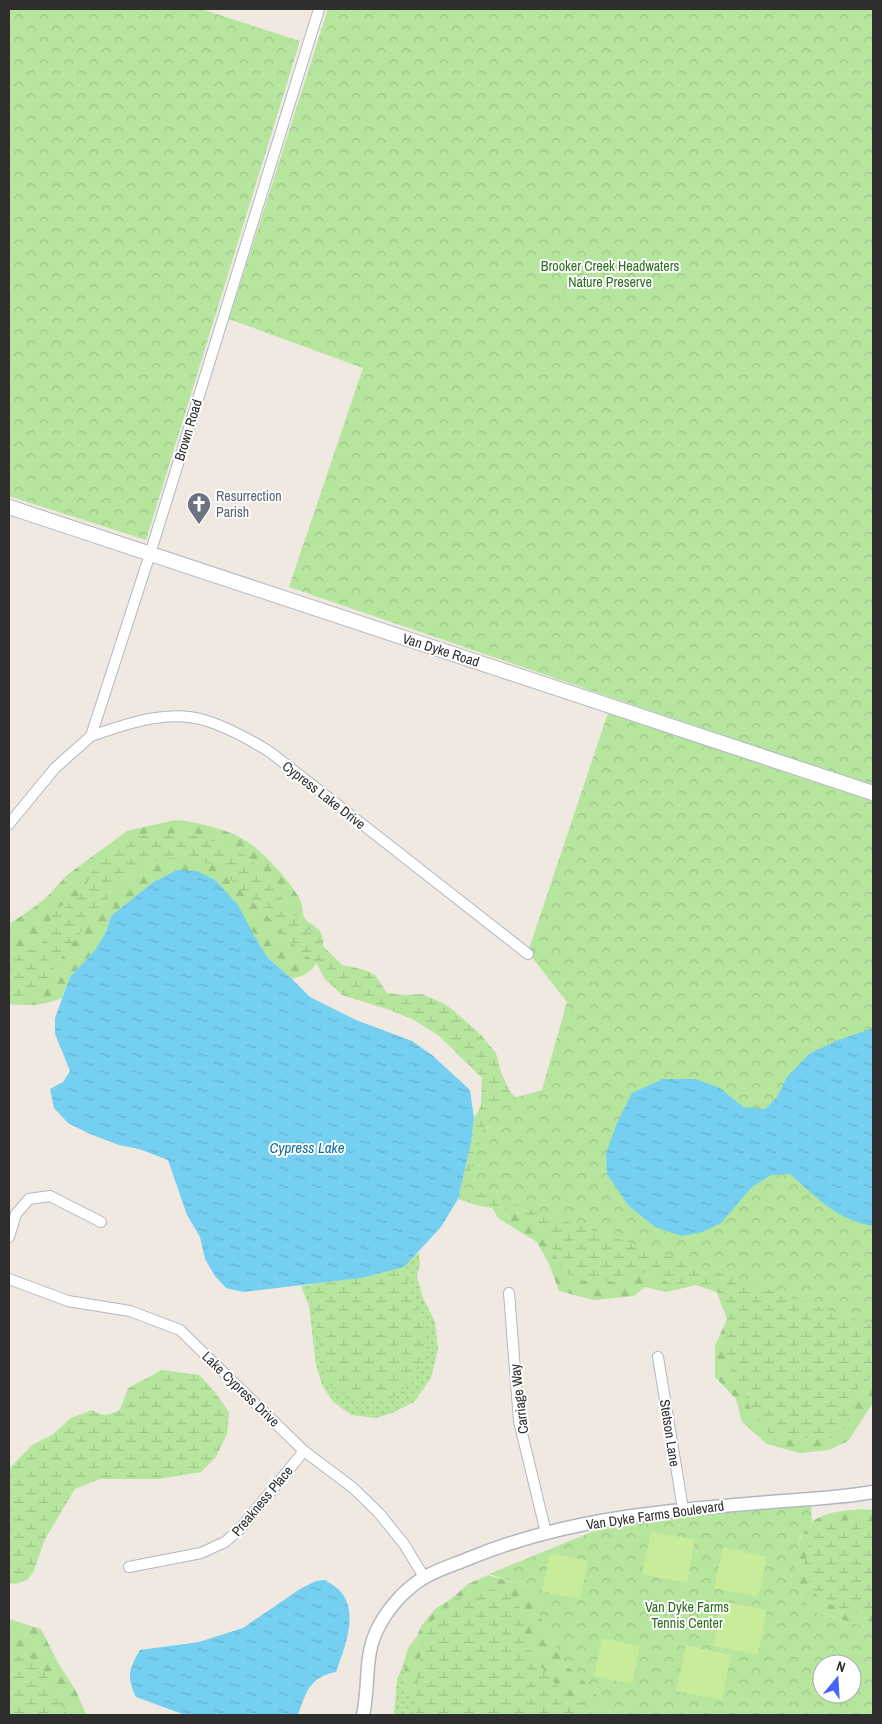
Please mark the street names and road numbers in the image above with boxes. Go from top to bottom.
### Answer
street label: Brown Road [170,397,206,463]
street label: Van Dyke Road [400,629,482,671]
street label: Cypress Lake Drive [279,757,369,833]
street label: Lake Cypress Drive [198,1348,284,1430]
street label: Carriage Way [506,1363,532,1435]
street label: Stetson Lane [656,1398,684,1468]
street label: Preakness Place [227,1462,297,1540]
street label: Van Dyke Farms Boulevard [585,1496,725,1534]

